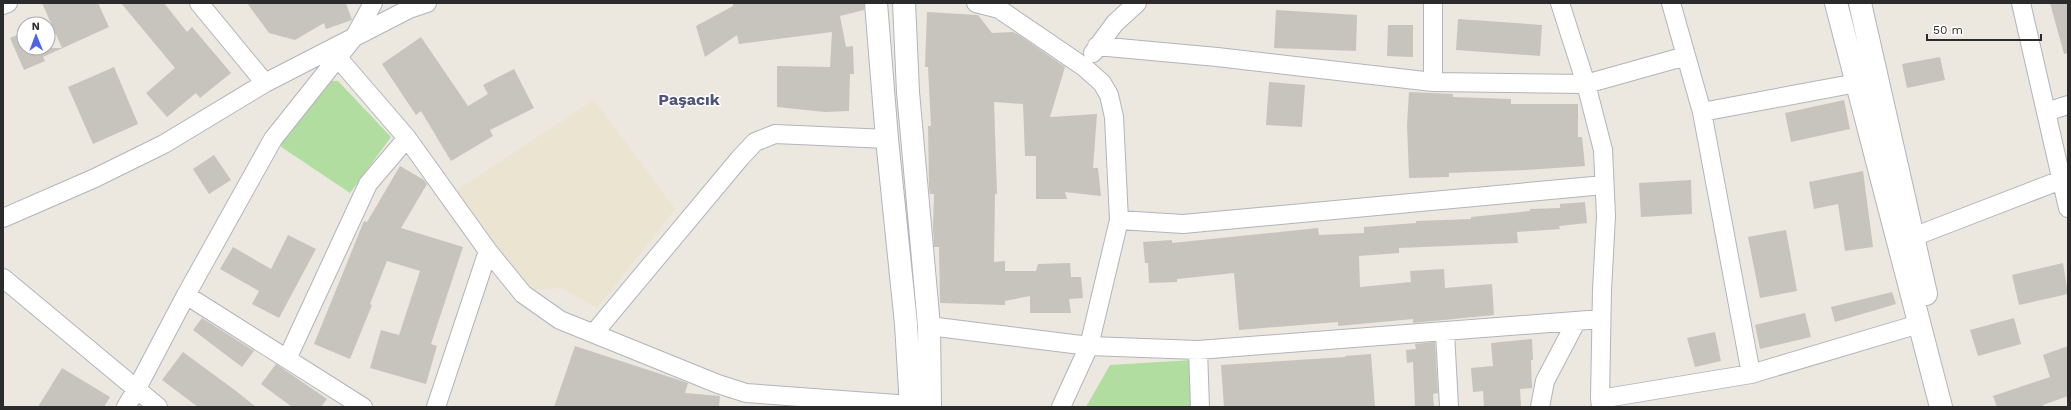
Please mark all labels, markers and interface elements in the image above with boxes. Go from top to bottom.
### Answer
north arrow [16,16,56,56]
scale bar [1927,16,2041,42]
text: N [32,20,40,33]
text: 50 m [1933,23,1963,37]
district label: Paşacık [658,90,720,109]

